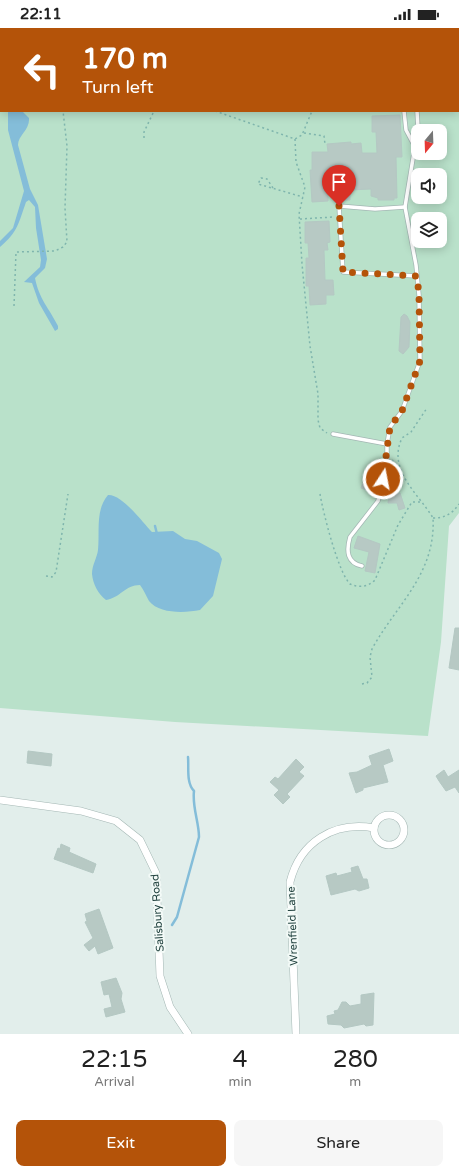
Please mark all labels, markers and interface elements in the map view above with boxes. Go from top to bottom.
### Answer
text: 22:11 [20,5,62,23]
text: 170 m [82,42,168,76]
icon: left [16,44,68,96]
text: Turn left [82,76,154,98]
north arrow [411,124,447,160]
map controls [411,124,447,248]
pin [322,165,356,206]
button: sound [411,168,447,204]
icon: arrive [328,171,350,193]
button: layers [411,212,447,248]
position arrow [362,458,404,500]
street label: Salisbury Road [148,874,167,952]
street label: Wrenfield Lane [285,886,300,966]
text: 22:15 [81,1045,148,1074]
text: 4 [233,1045,248,1074]
text: 280 [333,1045,378,1074]
text: Arrival [94,1074,134,1090]
text: min [229,1074,252,1090]
text: m [349,1074,361,1090]
button: Exit [16,1120,226,1166]
button: Share [234,1120,443,1166]

